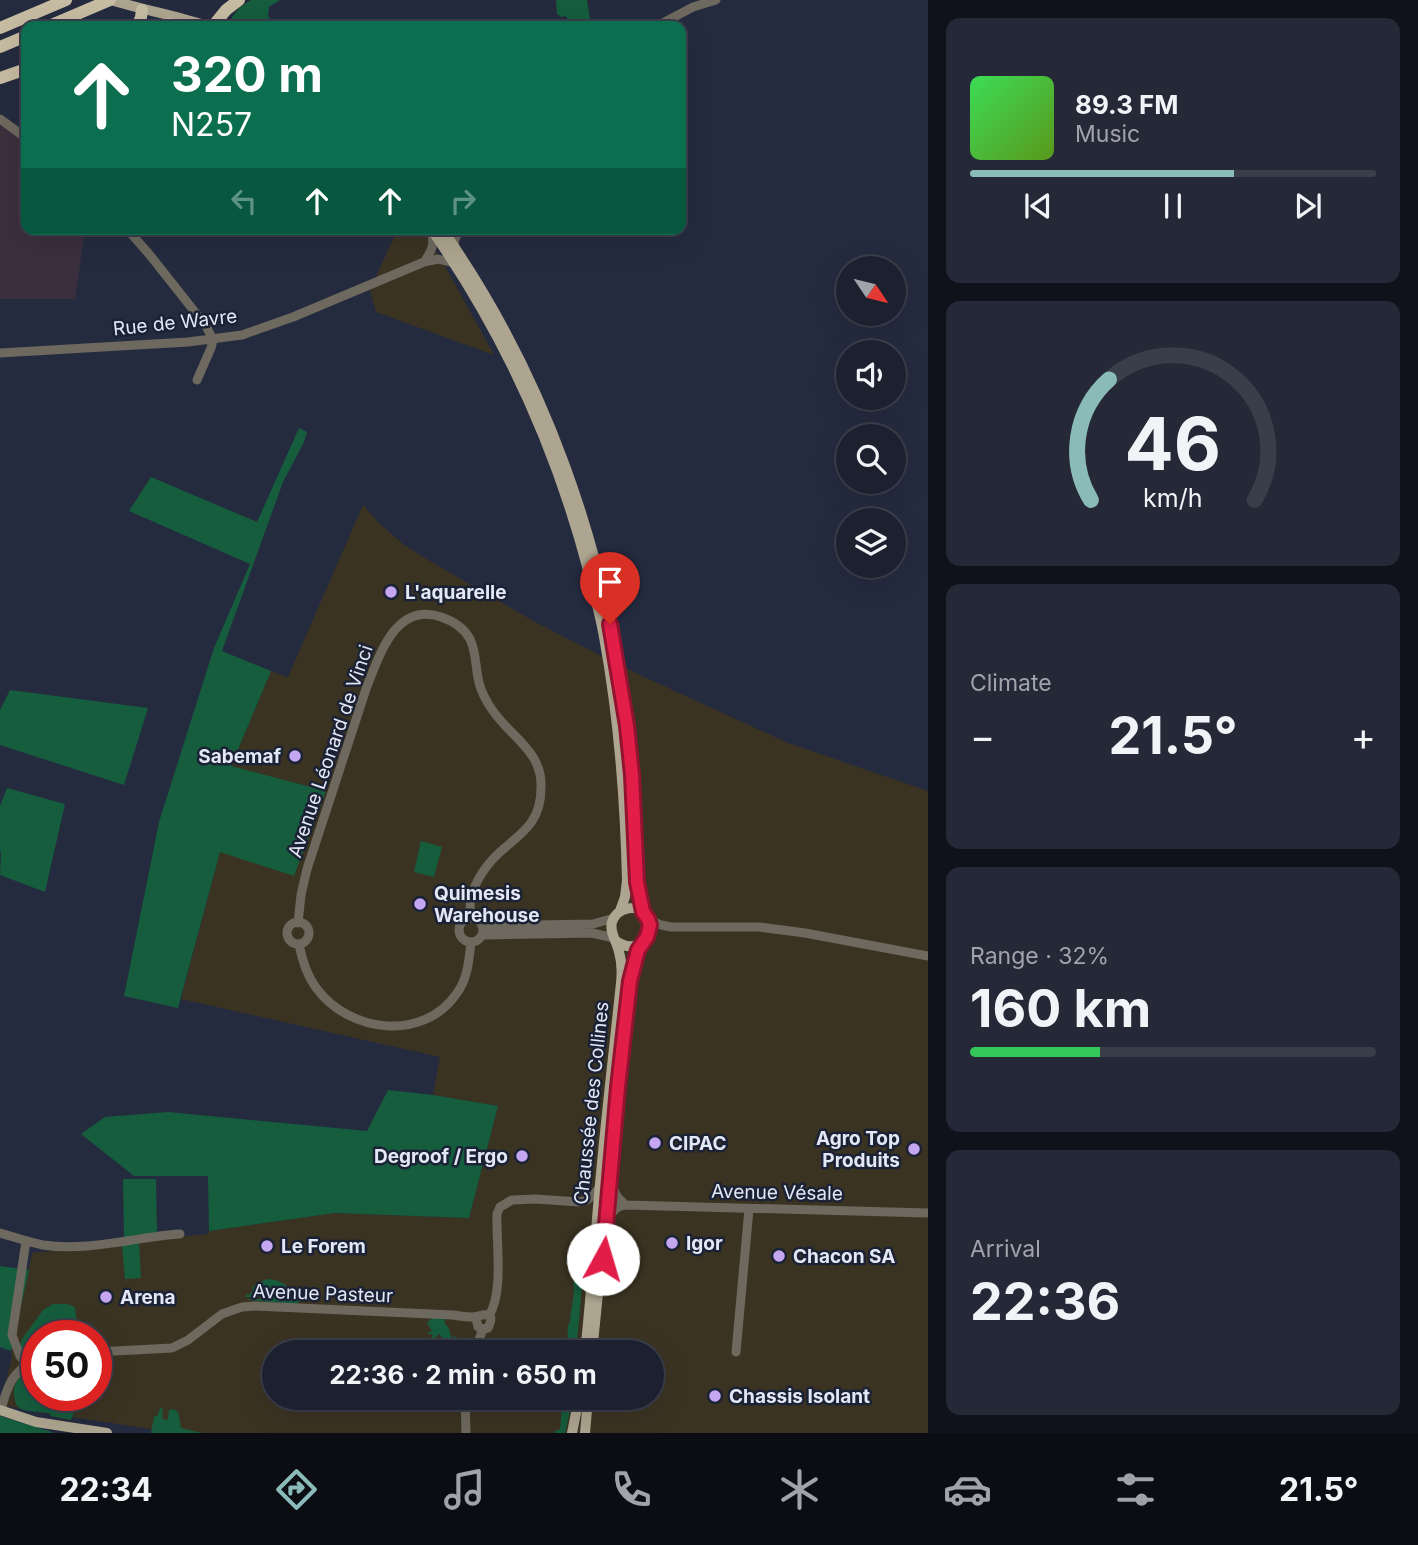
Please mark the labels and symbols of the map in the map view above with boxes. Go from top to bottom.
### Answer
north arrow [836,256,906,326]
street label: Rue de Wavre [112,305,238,340]
pin [580,552,640,624]
place label: L'aquarelle [405,581,507,604]
marker: L'aquarelle [383,584,399,600]
street label: Avenue Léonard de Vinci [283,642,378,861]
place label: Sabemaf [198,745,281,768]
marker: Sabemaf [287,748,303,764]
place label: Quimesis Warehouse [434,882,540,927]
marker: Quimesis Warehouse [412,896,428,912]
street label: Chaussée des Collines [569,1000,614,1206]
place label: Agro Top Produits [816,1127,900,1172]
place label: CIPAC [669,1132,727,1155]
marker: CIPAC [647,1135,663,1151]
marker: Agro Top Produits [906,1141,922,1157]
place label: Degroof / Ergo [374,1145,508,1168]
marker: Degroof / Ergo [514,1148,530,1164]
street label: Avenue Vésale [711,1180,843,1205]
position arrow [566,1222,640,1296]
place label: Igor [686,1232,723,1255]
place label: Le Forem [281,1235,366,1258]
marker: Igor [664,1235,680,1251]
marker: Le Forem [259,1238,275,1254]
place label: Chacon SA [793,1245,895,1268]
marker: Chacon SA [771,1248,787,1264]
street label: Avenue Pasteur [252,1280,394,1307]
place label: Arena [120,1286,176,1309]
marker: Arena [98,1289,114,1305]
speed limit sign: 50 [21,1320,112,1411]
place label: Chassis Isolant [729,1385,870,1408]
marker: Chassis Isolant [707,1388,723,1404]

